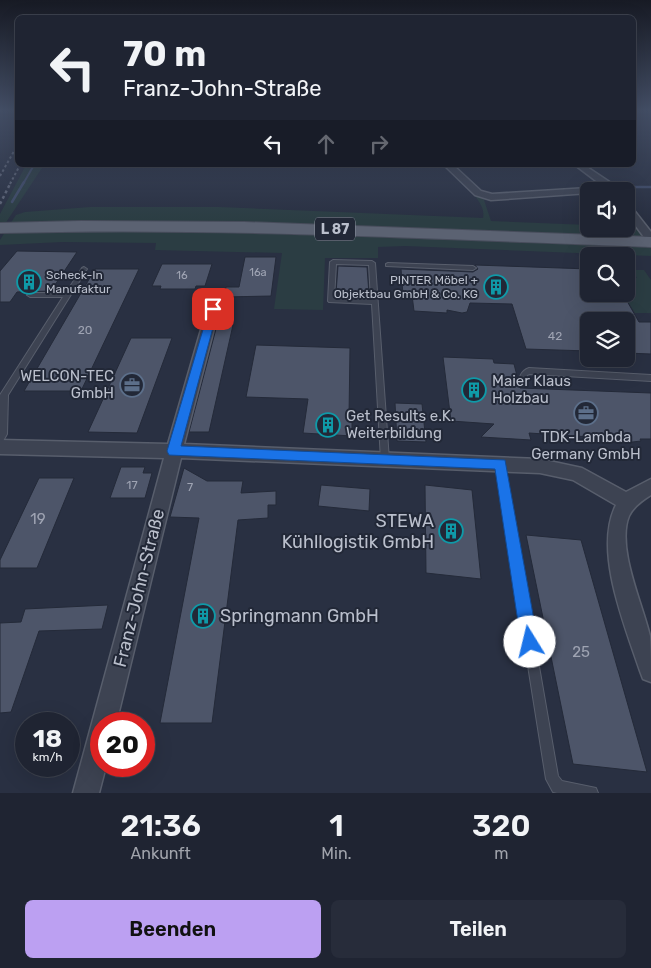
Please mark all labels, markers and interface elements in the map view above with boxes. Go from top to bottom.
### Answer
text: 70 m [123,33,206,75]
icon: left [40,35,105,100]
text: Franz-John-Straße [123,75,322,102]
icon: left [259,130,287,158]
icon: ahead [312,130,340,158]
icon: right [365,130,393,158]
map controls [580,182,635,367]
button: sound [580,182,635,237]
road number: L 87 [315,218,355,240]
button: search [580,247,635,302]
house number: 16a [249,266,267,279]
place label: Scheck-In Manufaktur [46,268,111,296]
building icon: Scheck-In Manufaktur [16,269,42,295]
house number: 16 [176,269,188,282]
place label: PINTER Möbel + Objektbau GmbH & Co. KG [334,273,478,301]
building icon: PINTER Möbel + Objektbau GmbH & Co. KG [483,274,509,300]
pin [192,288,234,330]
icon: arrive [199,295,227,323]
button: layers [580,312,635,367]
house number: 20 [78,323,92,337]
house number: 42 [548,329,562,343]
place label: WELCON-TEC GmbH [20,367,114,402]
office icon: WELCON-TEC GmbH [119,372,145,398]
place label: Maier Klaus Holzbau [492,372,571,407]
building icon: Maier Klaus Holzbau [461,377,487,403]
office icon: TDK-Lambda Germany GmbH [573,400,599,426]
place label: Get Results e.K. Weiterbildung [346,407,455,442]
building icon: Get Results e.K. Weiterbildung [315,412,341,438]
place label: TDK-Lambda Germany GmbH [531,428,641,463]
house number: 17 [126,478,138,492]
house number: 7 [187,480,193,494]
street label: Franz-John-Straße [109,506,169,670]
house number: 19 [30,510,46,528]
place label: STEWA Kühllogistik GmbH [282,510,434,553]
building icon: STEWA Kühllogistik GmbH [438,518,464,544]
building icon: Springmann GmbH [190,603,216,629]
place label: Springmann GmbH [220,605,379,627]
position arrow [503,615,555,667]
house number: 25 [572,643,590,661]
speed limit sign: 20 [90,712,155,777]
text: 18 [33,724,62,753]
text: km/h [33,750,62,764]
text: 21:36 [120,808,201,844]
text: 1 [329,808,344,844]
text: 320 [472,808,531,844]
text: Ankunft [131,844,191,863]
text: Min. [321,844,352,863]
text: m [494,844,508,863]
button: Beenden [25,900,321,958]
button: Teilen [331,900,626,958]

